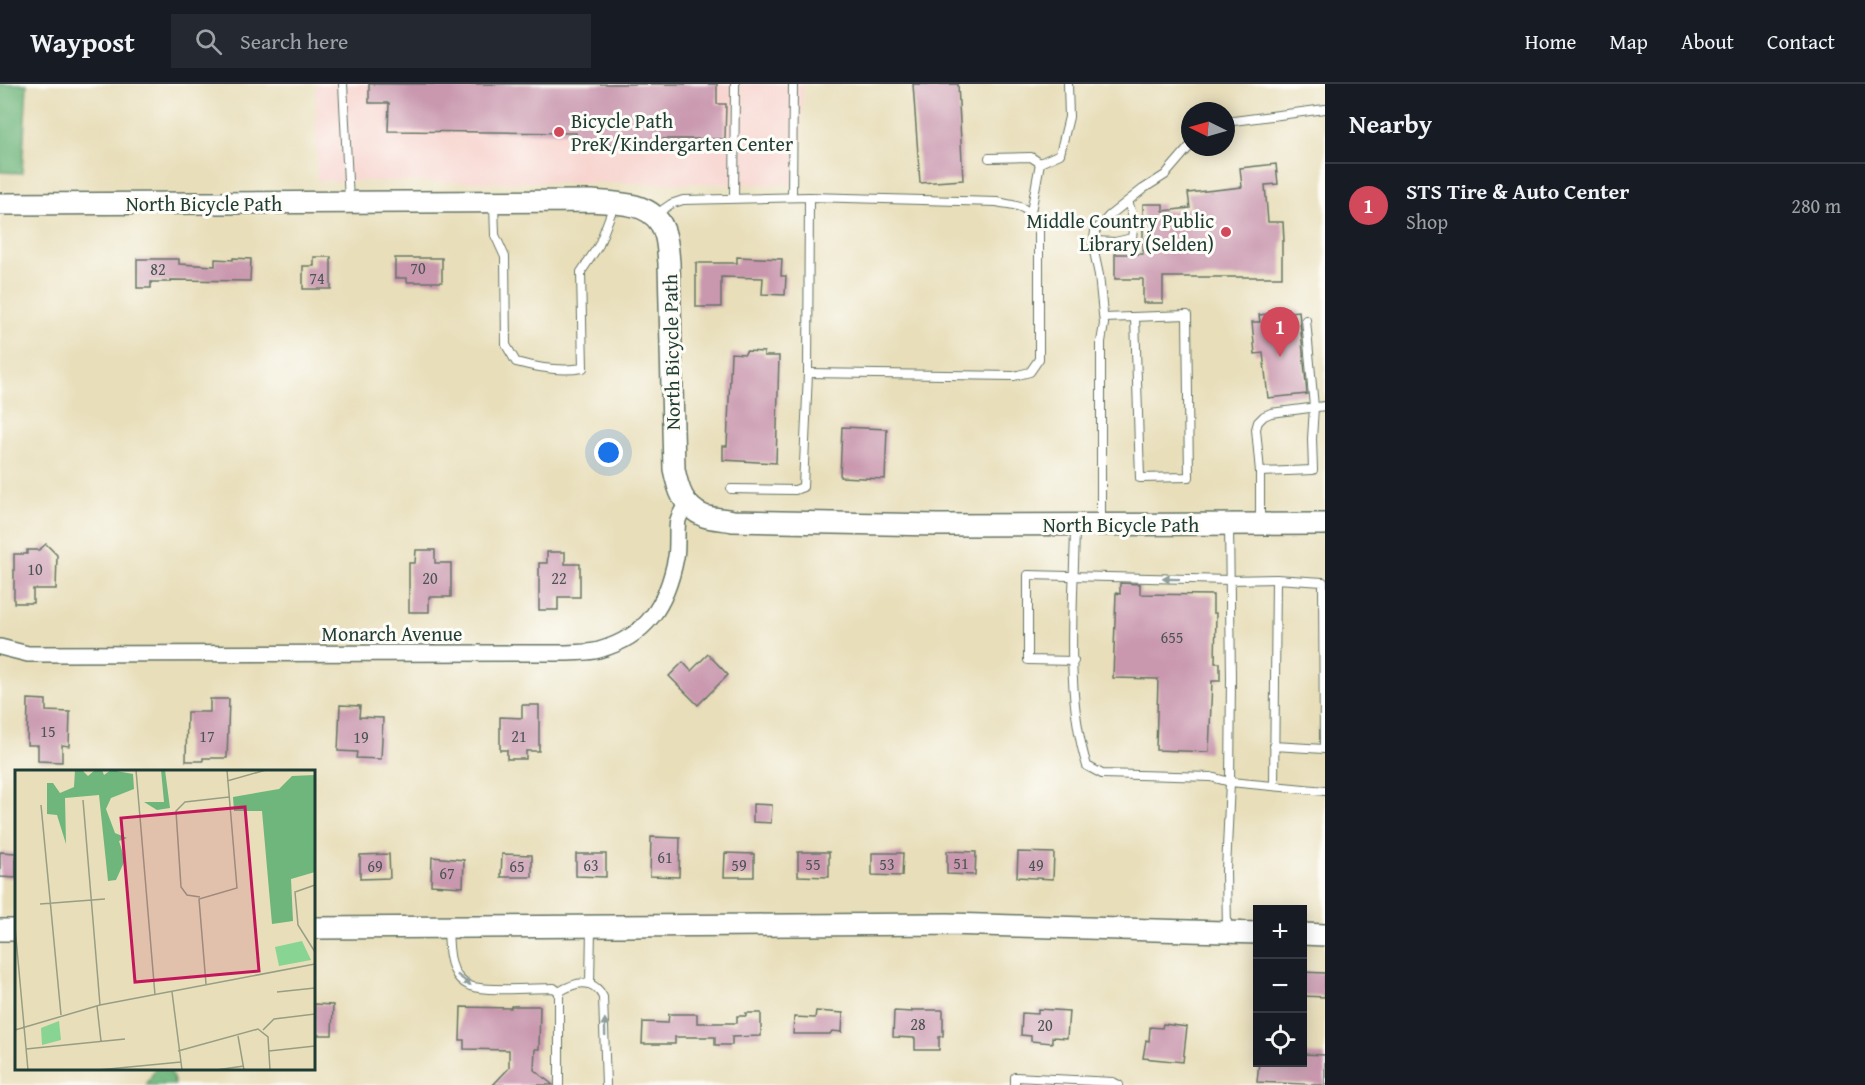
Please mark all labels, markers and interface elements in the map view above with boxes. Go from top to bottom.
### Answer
search box [171,14,591,68]
text: Waypost [30,21,135,62]
icon: search [192,25,225,58]
text: Search here [240,25,348,57]
text: Home [1525,26,1576,57]
text: Map [1609,26,1648,57]
text: About [1681,26,1734,57]
text: Contact [1767,26,1835,57]
north arrow [1181,102,1235,156]
text: Nearby [1349,104,1432,143]
place label: Bicycle Path PreK/Kindergarten Center [571,106,793,158]
marker: Bicycle Path PreK/Kindergarten Center [552,125,566,139]
text: STS Tire & Auto Center [1406,175,1629,207]
street label: North Bicycle Path [126,189,282,218]
text: 1 [1363,191,1374,220]
text: 280 m [1791,191,1841,220]
place label: Middle Country Public Library (Selden) [1026,206,1214,258]
text: Shop [1406,207,1448,236]
marker: Middle Country Public Library (Selden) [1219,225,1233,239]
house number: 70 [410,256,426,280]
house number: 82 [150,257,166,281]
house number: 74 [309,266,325,290]
street label: North Bicycle Path [655,274,687,430]
pin: 1 [1260,308,1300,357]
your location [594,438,623,467]
street label: North Bicycle Path [1043,510,1199,539]
house number: 10 [27,557,43,581]
house number: 20 [422,566,438,590]
house number: 22 [551,566,567,590]
one-way arrow [1162,574,1181,584]
street label: Monarch Avenue [322,619,462,648]
house number: 655 [1160,625,1184,649]
house number: 15 [40,719,56,743]
house number: 17 [199,724,215,748]
house number: 21 [511,724,527,748]
house number: 19 [353,725,369,749]
inset map [15,770,315,1070]
house number: 61 [657,845,673,869]
house number: 51 [953,851,969,875]
house number: 55 [805,852,821,876]
house number: 53 [879,852,895,876]
house number: 63 [583,853,599,877]
house number: 59 [731,853,747,877]
house number: 49 [1028,853,1044,877]
house number: 69 [367,854,383,878]
house number: 65 [509,854,525,878]
house number: 67 [439,861,455,885]
map controls [1253,905,1307,1067]
button: + [1253,905,1307,959]
button: − [1253,959,1307,1013]
one-way arrow [456,974,472,986]
house number: 28 [910,1012,926,1036]
house number: 20 [1037,1013,1053,1037]
button: locate [1253,1013,1307,1067]
one-way arrow [600,1017,610,1036]

